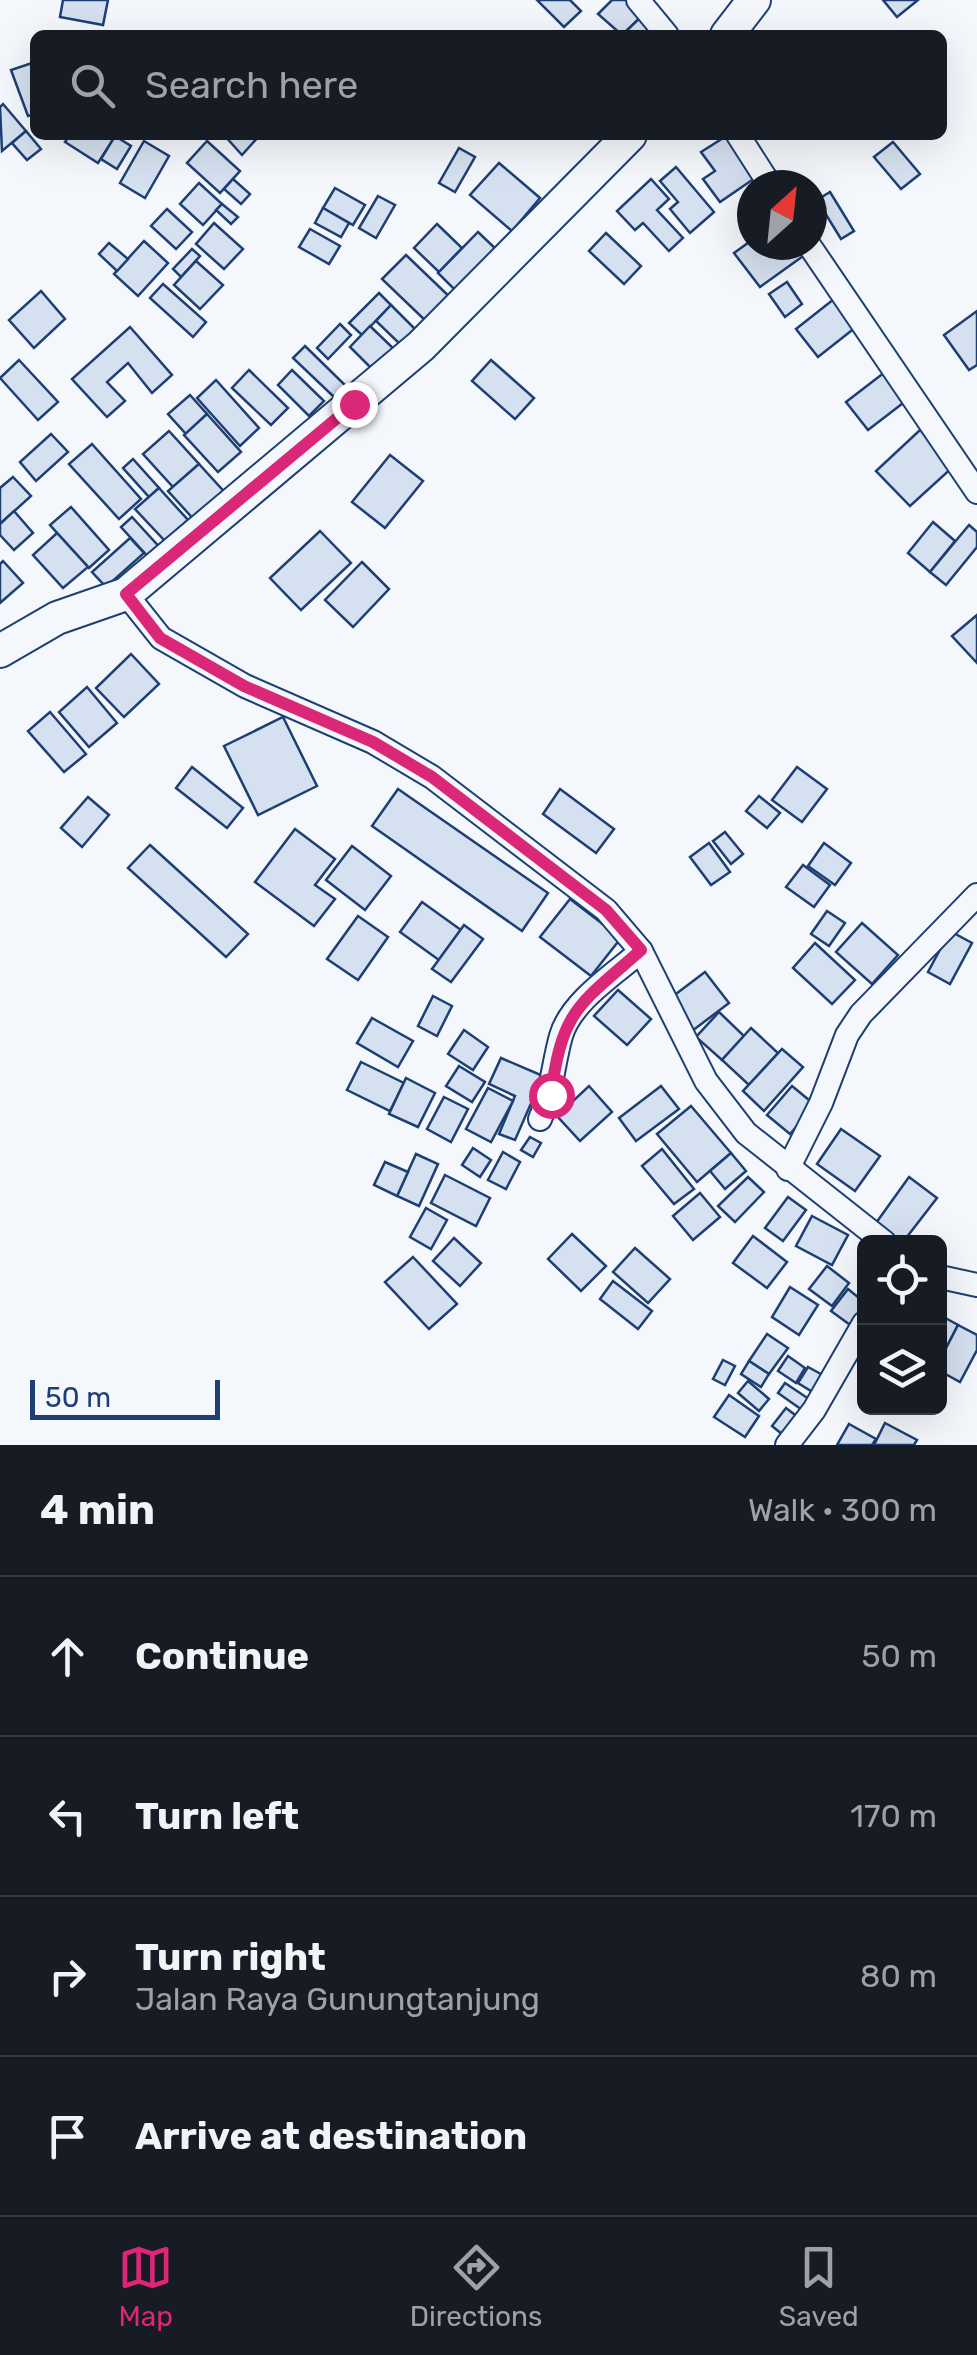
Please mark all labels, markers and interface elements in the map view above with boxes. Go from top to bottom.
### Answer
search box [30,30,947,140]
icon: search [65,58,120,113]
text: Search here [145,62,358,108]
north arrow [737,170,827,260]
route end [332,382,378,428]
route start [529,1073,575,1119]
map controls [857,1235,947,1415]
button: locate [857,1235,947,1325]
button: layers [857,1325,947,1415]
scale bar [30,1375,220,1420]
text: 50 m [45,1381,111,1414]
text: 4 min [40,1485,155,1535]
text: Walk · 300 m [748,1491,937,1529]
icon: ahead [40,1629,95,1684]
text: Continue [135,1633,309,1679]
text: 50 m [861,1637,937,1675]
icon: left [40,1789,95,1844]
text: Turn left [135,1793,299,1839]
text: 170 m [850,1797,937,1835]
text: Turn right [135,1934,326,1980]
icon: right [40,1949,95,2004]
text: 80 m [860,1957,937,1995]
text: Jalan Raya Gunungtanjung [135,1980,540,2018]
icon: arrive [40,2109,95,2164]
text: Arrive at destination [135,2113,527,2159]
tab: Map [118,2240,173,2333]
tab: Directions [410,2240,542,2333]
tab: Saved [779,2240,859,2333]

